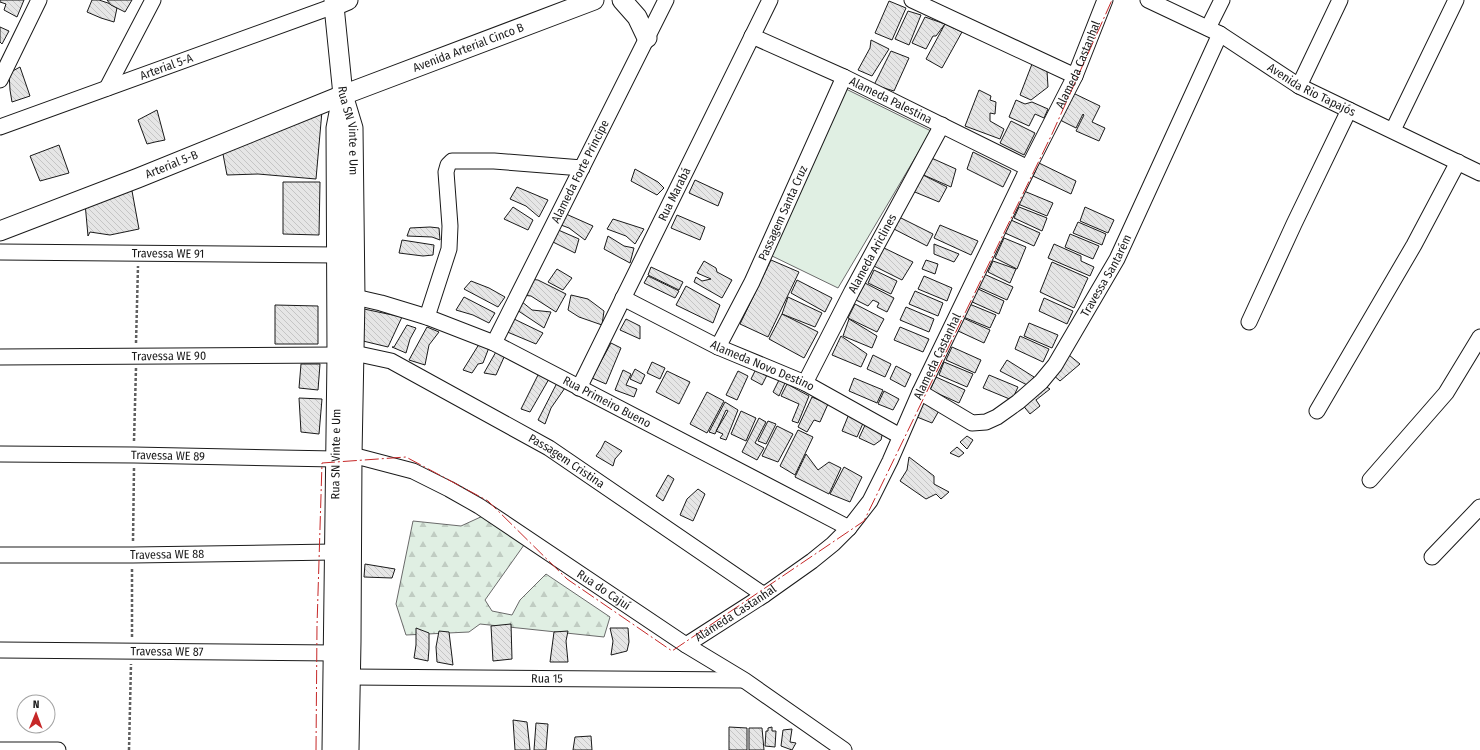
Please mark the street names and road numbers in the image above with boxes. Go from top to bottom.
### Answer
street label: Alameda Castanhal [1053,19,1103,111]
street label: Avenida Arterial Cinco B [411,20,526,75]
street label: Arterial 5-A [138,50,195,83]
street label: Avenida Rio Tapajós [1265,60,1358,119]
street label: Alameda Palestina [847,74,935,127]
street label: Rua SN Vinte e Um [335,85,361,175]
street label: Alameda Forte Principe [548,117,612,225]
street label: Arterial 5-B [143,147,200,181]
street label: Passagem Santa Cruz [756,163,810,263]
street label: Rua Marabá [655,165,694,223]
street label: Alameda Ariclines [845,211,899,295]
street label: Travessa Santarém [1078,232,1134,319]
street label: Travessa WE 91 [132,246,204,261]
street label: Alameda Castanhal [911,311,964,401]
street label: Alameda Novo Destino [708,337,817,394]
street label: Travessa WE 90 [132,349,206,363]
street label: Rua Primeiro Bueno [560,373,653,431]
street label: Rua SN Vinte e Um [328,409,343,499]
street label: Passagem Cristina [526,431,607,491]
street label: Travessa WE 89 [131,448,205,463]
street label: Travessa WE 88 [130,547,204,562]
street label: Rua do Cajuí [574,567,633,613]
street label: Alameda Castanhal [692,582,779,644]
street label: Travessa WE 87 [130,644,204,659]
street label: Rua 15 [531,671,563,686]

